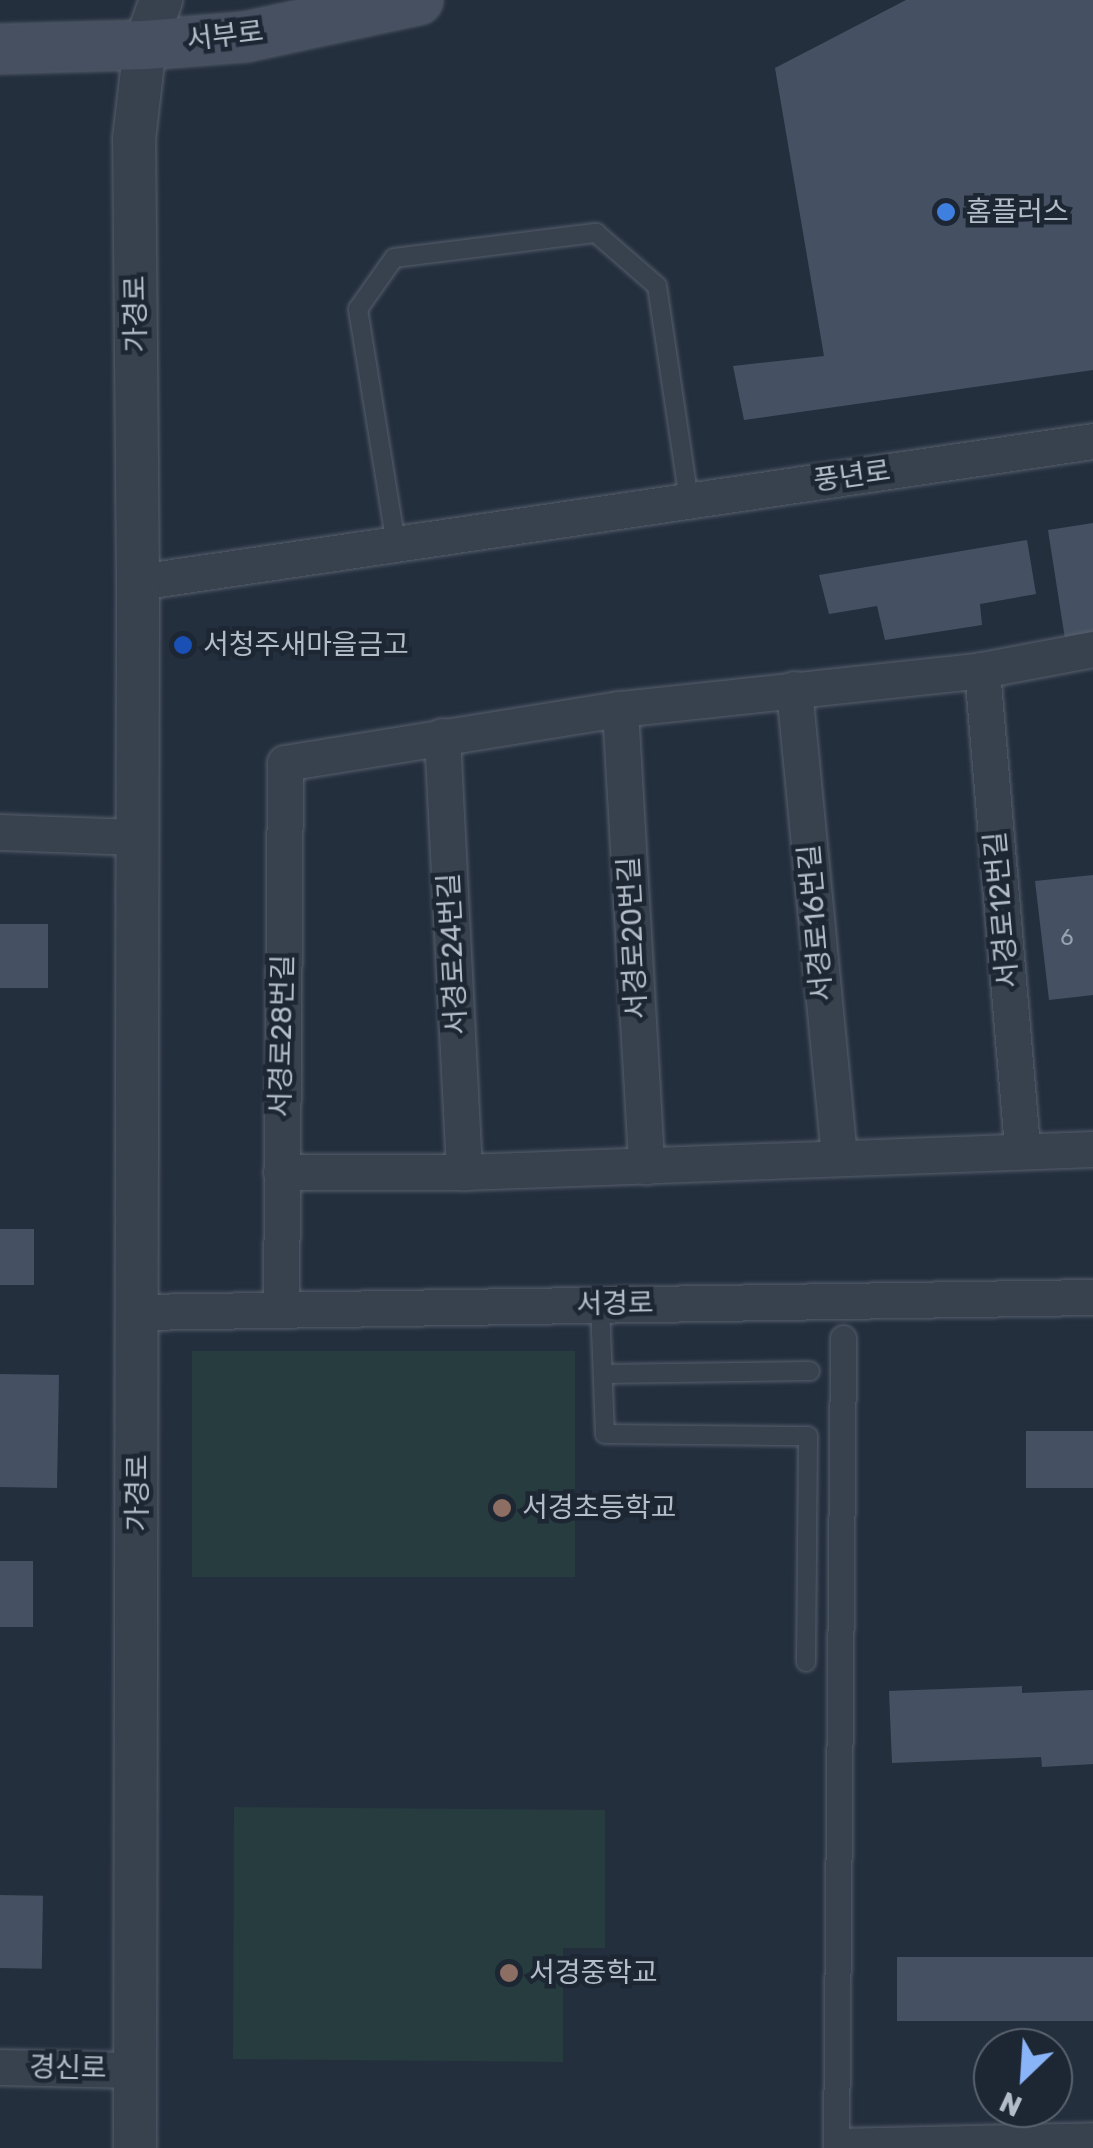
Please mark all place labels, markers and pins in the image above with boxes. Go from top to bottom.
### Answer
place label: 홈플러스 [966,195,1069,229]
marker: 홈플러스 [935,201,957,223]
place label: 서청주새마을금고 [203,628,409,662]
marker: 서청주새마을금고 [172,634,194,656]
place label: 서경초등학교 [522,1491,677,1525]
marker: 서경초등학교 [491,1497,513,1519]
place label: 서경중학교 [529,1956,658,1990]
marker: 서경중학교 [498,1962,520,1984]

